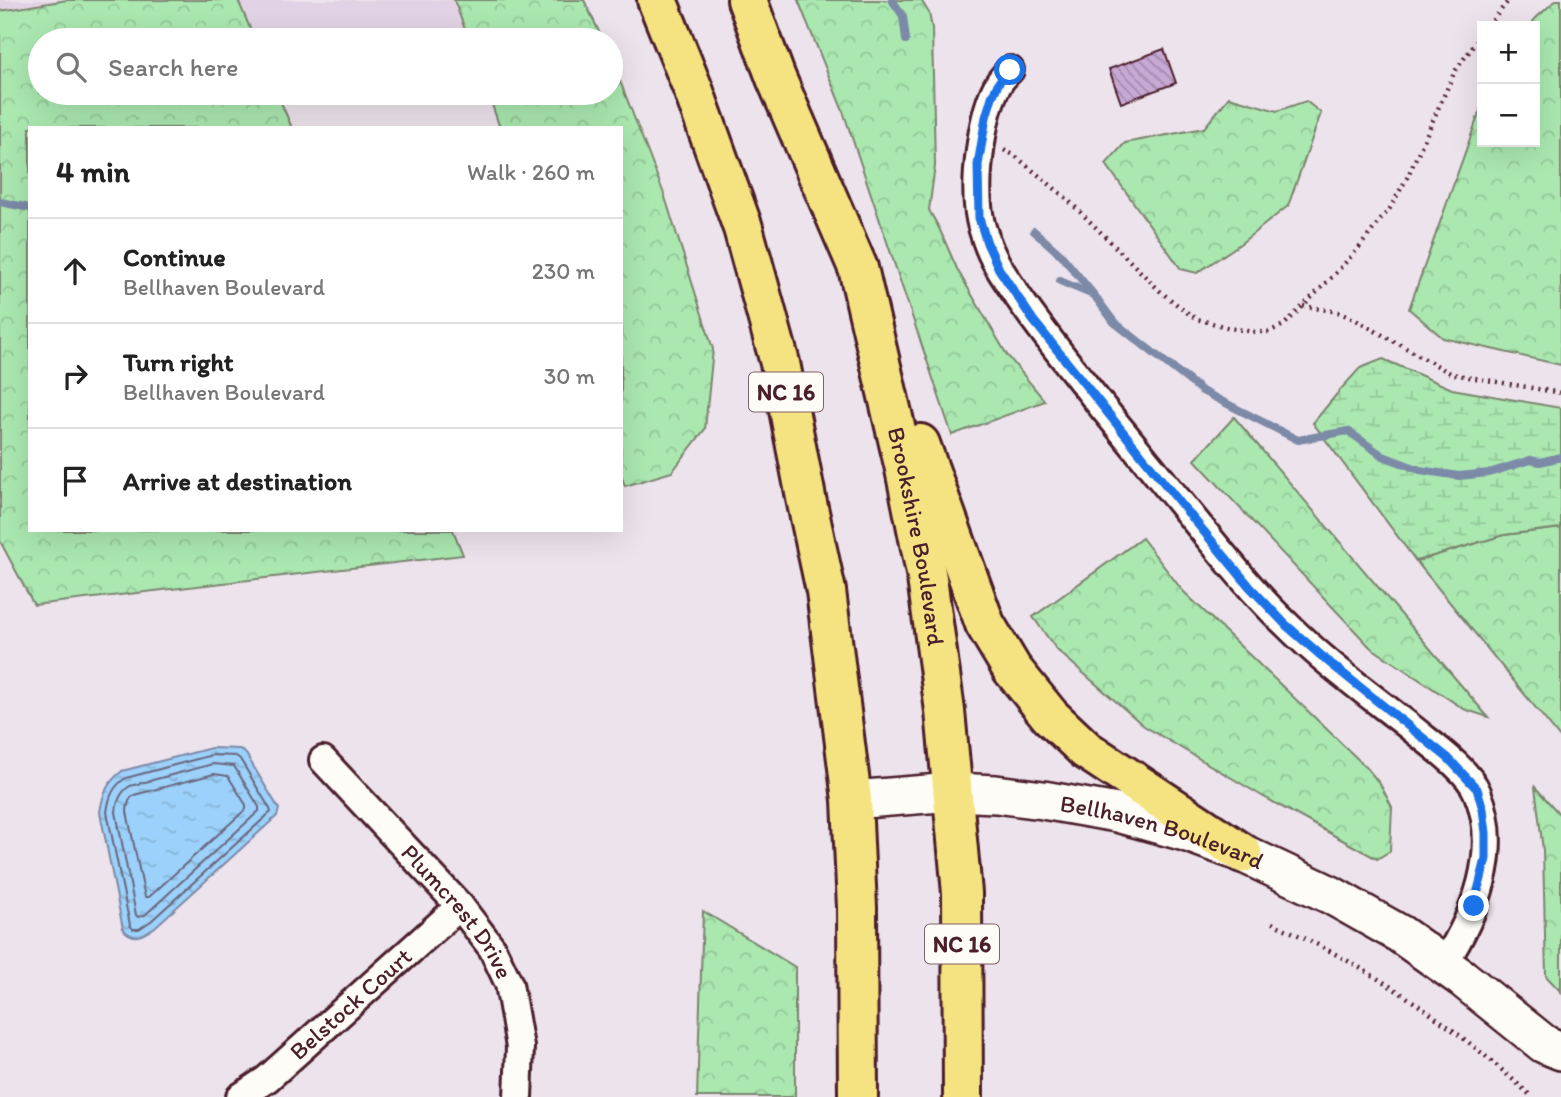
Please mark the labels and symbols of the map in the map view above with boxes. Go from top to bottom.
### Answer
route start [994,54,1025,85]
road number: NC 16 [749,372,823,412]
street label: Brookshire Boulevard [882,424,951,647]
street label: Bellhaven Boulevard [1058,788,1269,875]
street label: Plumcrest Drive [395,838,519,983]
route end [1458,890,1489,921]
road number: NC 16 [925,925,999,964]
street label: Belstock Court [283,941,418,1066]

